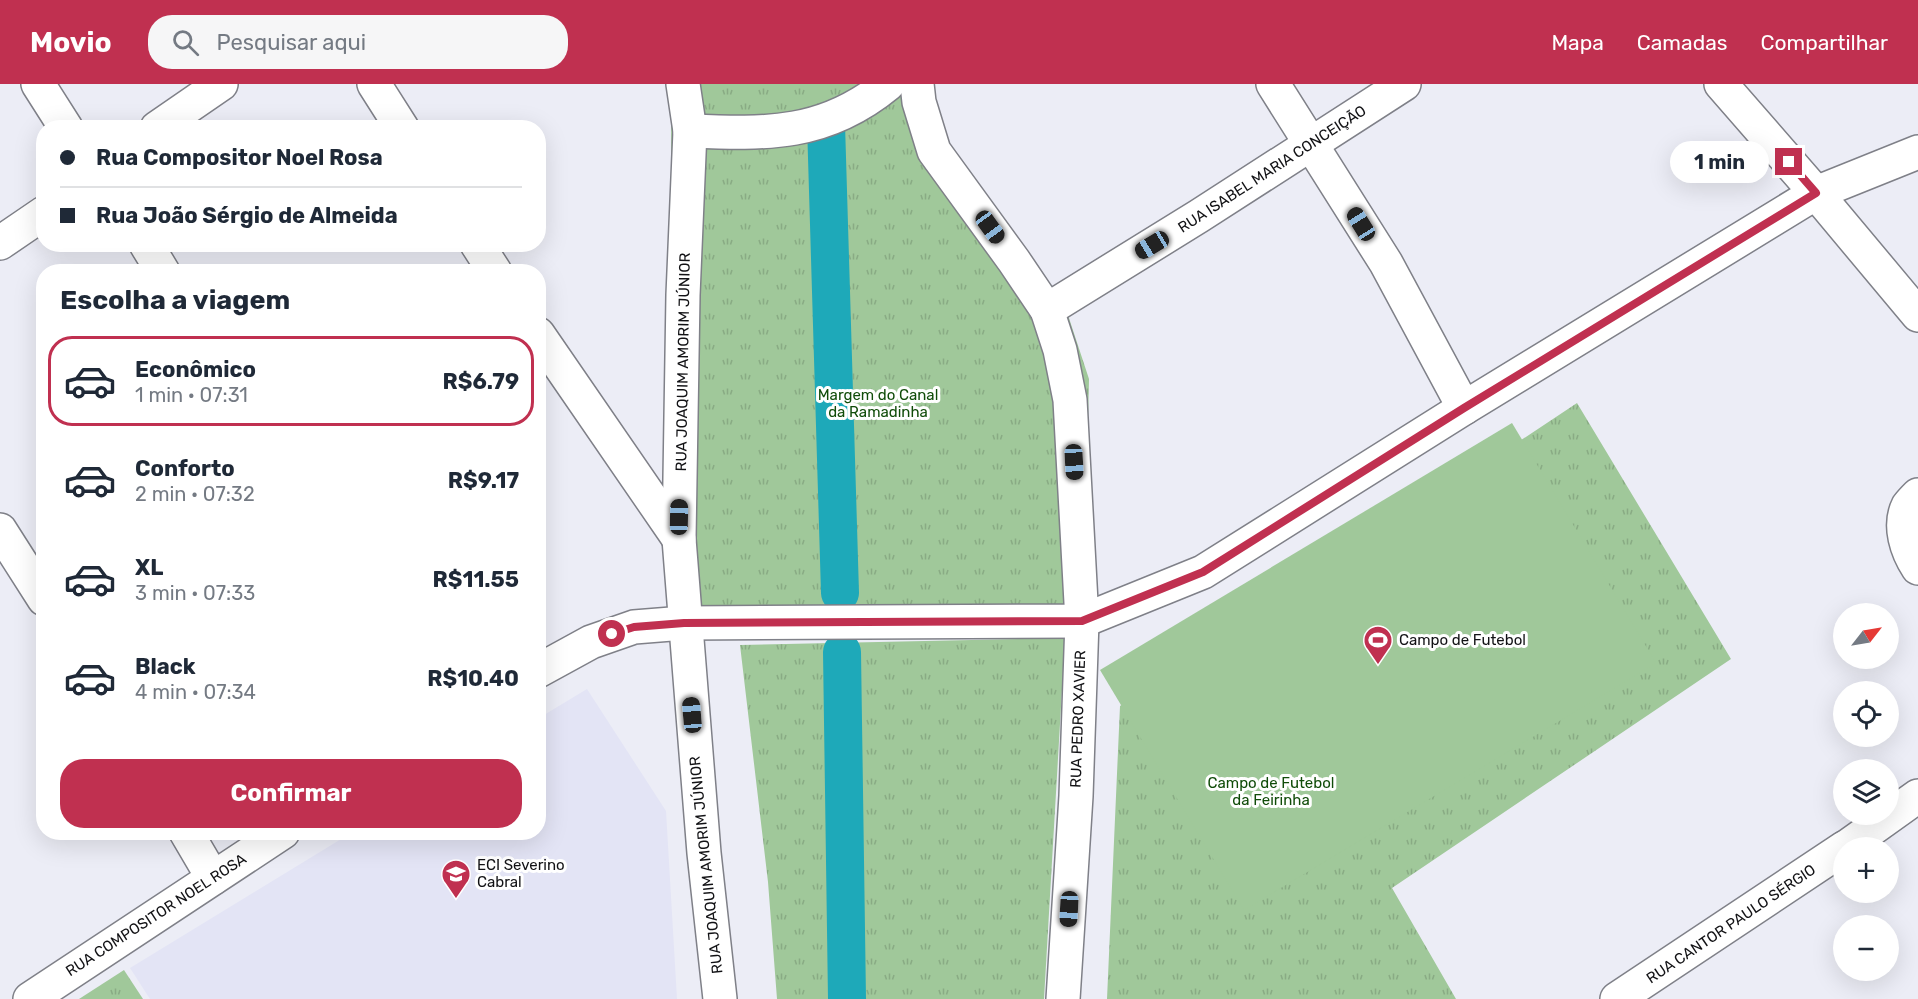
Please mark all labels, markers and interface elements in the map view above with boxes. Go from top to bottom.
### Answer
search box [148,15,568,69]
text: Movio [30,26,112,59]
icon: search [169,26,202,59]
text: Pesquisar aqui [217,29,366,56]
text: Mapa [1551,30,1604,55]
text: Camadas [1637,30,1727,55]
text: Compartilhar [1760,30,1888,55]
street label: RUA ISABEL MARIA CONCEIÇÃO [1175,101,1369,237]
callout: 1 min [1669,141,1768,183]
text: Rua Compositor Noel Rosa [96,144,383,171]
route end [1775,148,1802,175]
text: 1 min [1694,150,1745,174]
text: Rua João Sérgio de Almeida [96,202,398,229]
car [1344,204,1378,244]
car [972,207,1008,247]
car [1132,228,1172,262]
street label: RUA JOAQUIM AMORIM JÚNIOR [672,252,694,472]
text: Escolha a viagem [60,284,290,316]
icon: car [63,354,117,408]
text: Econômico [135,356,256,383]
text: R$6.79 [442,368,519,395]
text: 1 min · 07:31 [135,383,248,407]
park label: Margem do Canal da Ramadinha [818,386,938,421]
car [1064,444,1084,480]
icon: car [63,453,117,507]
text: Conforto [135,455,235,482]
text: R$9.17 [448,467,519,494]
text: 2 min · 07:32 [135,482,255,506]
car [670,499,688,535]
icon: car [63,552,117,606]
text: XL [135,554,163,581]
text: R$11.55 [433,566,519,593]
text: 3 min · 07:33 [135,581,255,605]
north arrow [1833,603,1899,669]
map controls [1833,603,1899,981]
route start [598,620,625,647]
sports icon: Campo de Futebol [1362,624,1394,666]
place label: Campo de Futebol [1399,631,1526,649]
street label: RUA PEDRO XAVIER [1067,650,1089,788]
icon: car [63,651,117,705]
text: Black [135,653,196,680]
text: R$10.40 [427,665,519,692]
text: 4 min · 07:34 [135,680,256,704]
button: locate [1833,681,1899,747]
car [681,696,703,734]
street label: RUA JOAQUIM AMORIM JÚNIOR [686,755,726,975]
button: Confirmar [60,759,522,828]
button: layers [1833,759,1899,825]
park label: Campo de Futebol da Feirinha [1208,774,1334,809]
button: + [1833,837,1899,903]
street label: RUA COMPOSITOR NOEL ROSA [62,850,250,980]
place label: ECI Severino Cabral [477,856,565,891]
school or university icon: ECI Severino Cabral [440,858,472,900]
street label: RUA CANTOR PAULO SÉRGIO [1643,861,1819,987]
car [1059,891,1079,927]
button: − [1833,915,1899,981]

